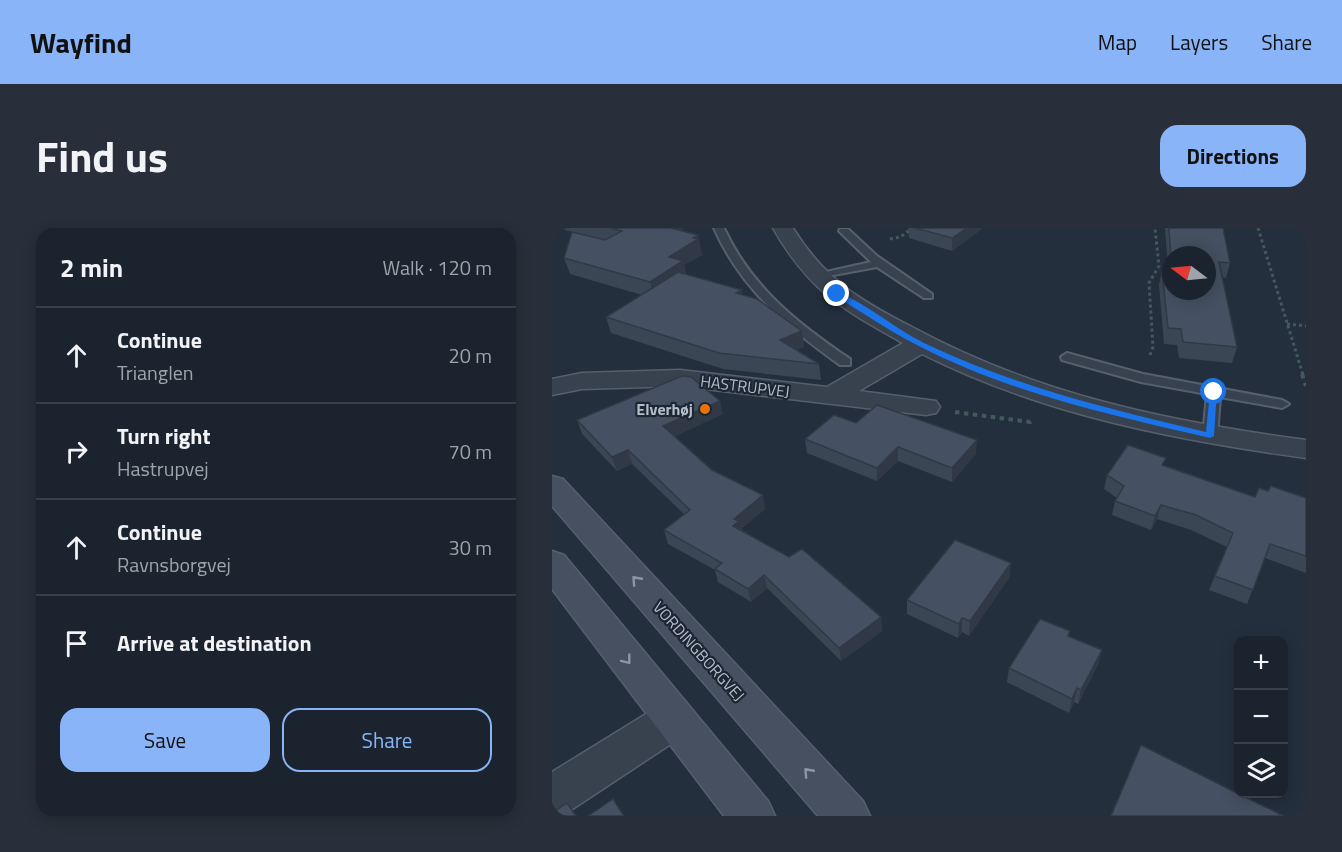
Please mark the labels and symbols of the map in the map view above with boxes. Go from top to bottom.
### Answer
north arrow [1162,246,1216,300]
route end [823,280,849,306]
street label: HASTRUPVEJ [699,369,791,403]
route start [1200,378,1226,404]
place label: Elverhøj [636,397,693,421]
marker: Elverhøj [698,402,712,416]
one-way arrow [632,576,643,587]
street label: VORDINGBORGVEJ [648,596,750,706]
one-way arrow [619,653,630,664]
one-way arrow [804,769,815,779]

